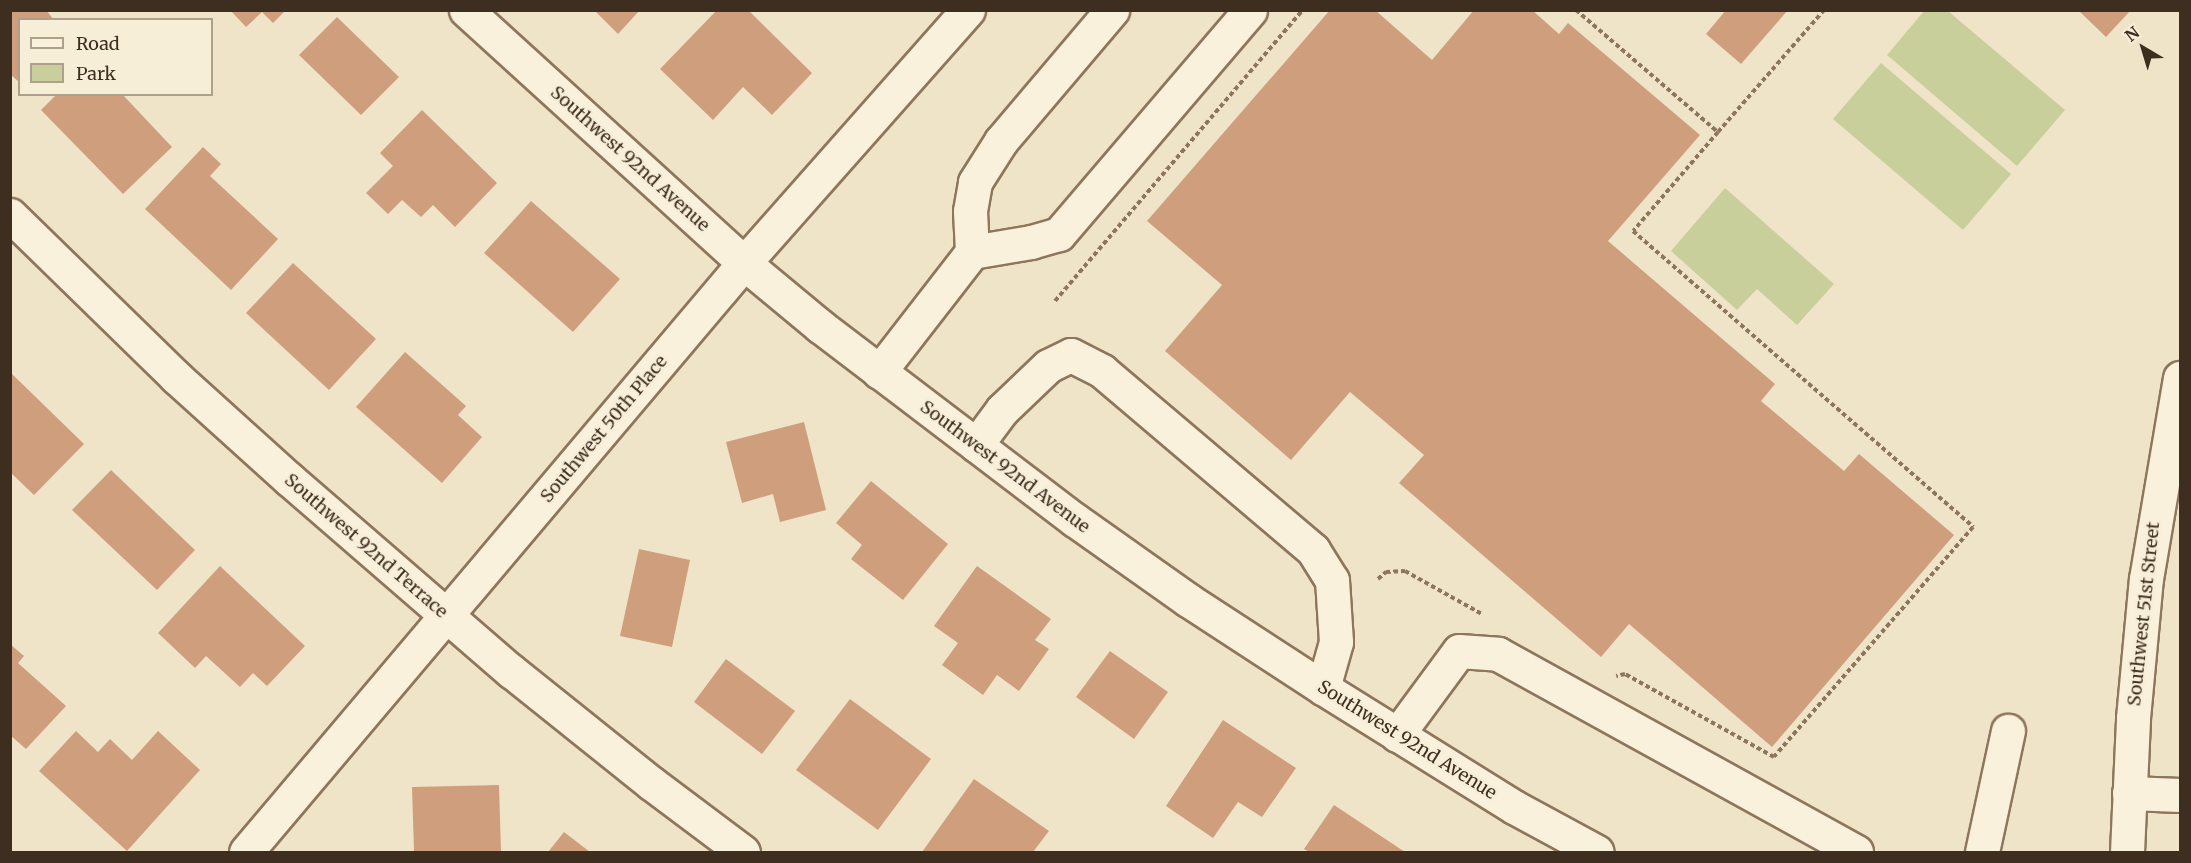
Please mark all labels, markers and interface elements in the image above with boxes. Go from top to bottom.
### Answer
legend [18,18,213,96]
north arrow [2113,18,2173,78]
text: N [2121,22,2143,46]
text: Road [76,32,120,55]
text: Park [76,62,116,85]
street label: Southwest 92nd Avenue [546,82,714,236]
street label: Southwest 50th Place [536,351,672,507]
street label: Southwest 92nd Avenue [916,396,1094,538]
street label: Southwest 92nd Terrace [280,469,452,623]
street label: Southwest 51st Street [2124,521,2164,707]
street label: Southwest 92nd Avenue [1314,676,1500,804]

